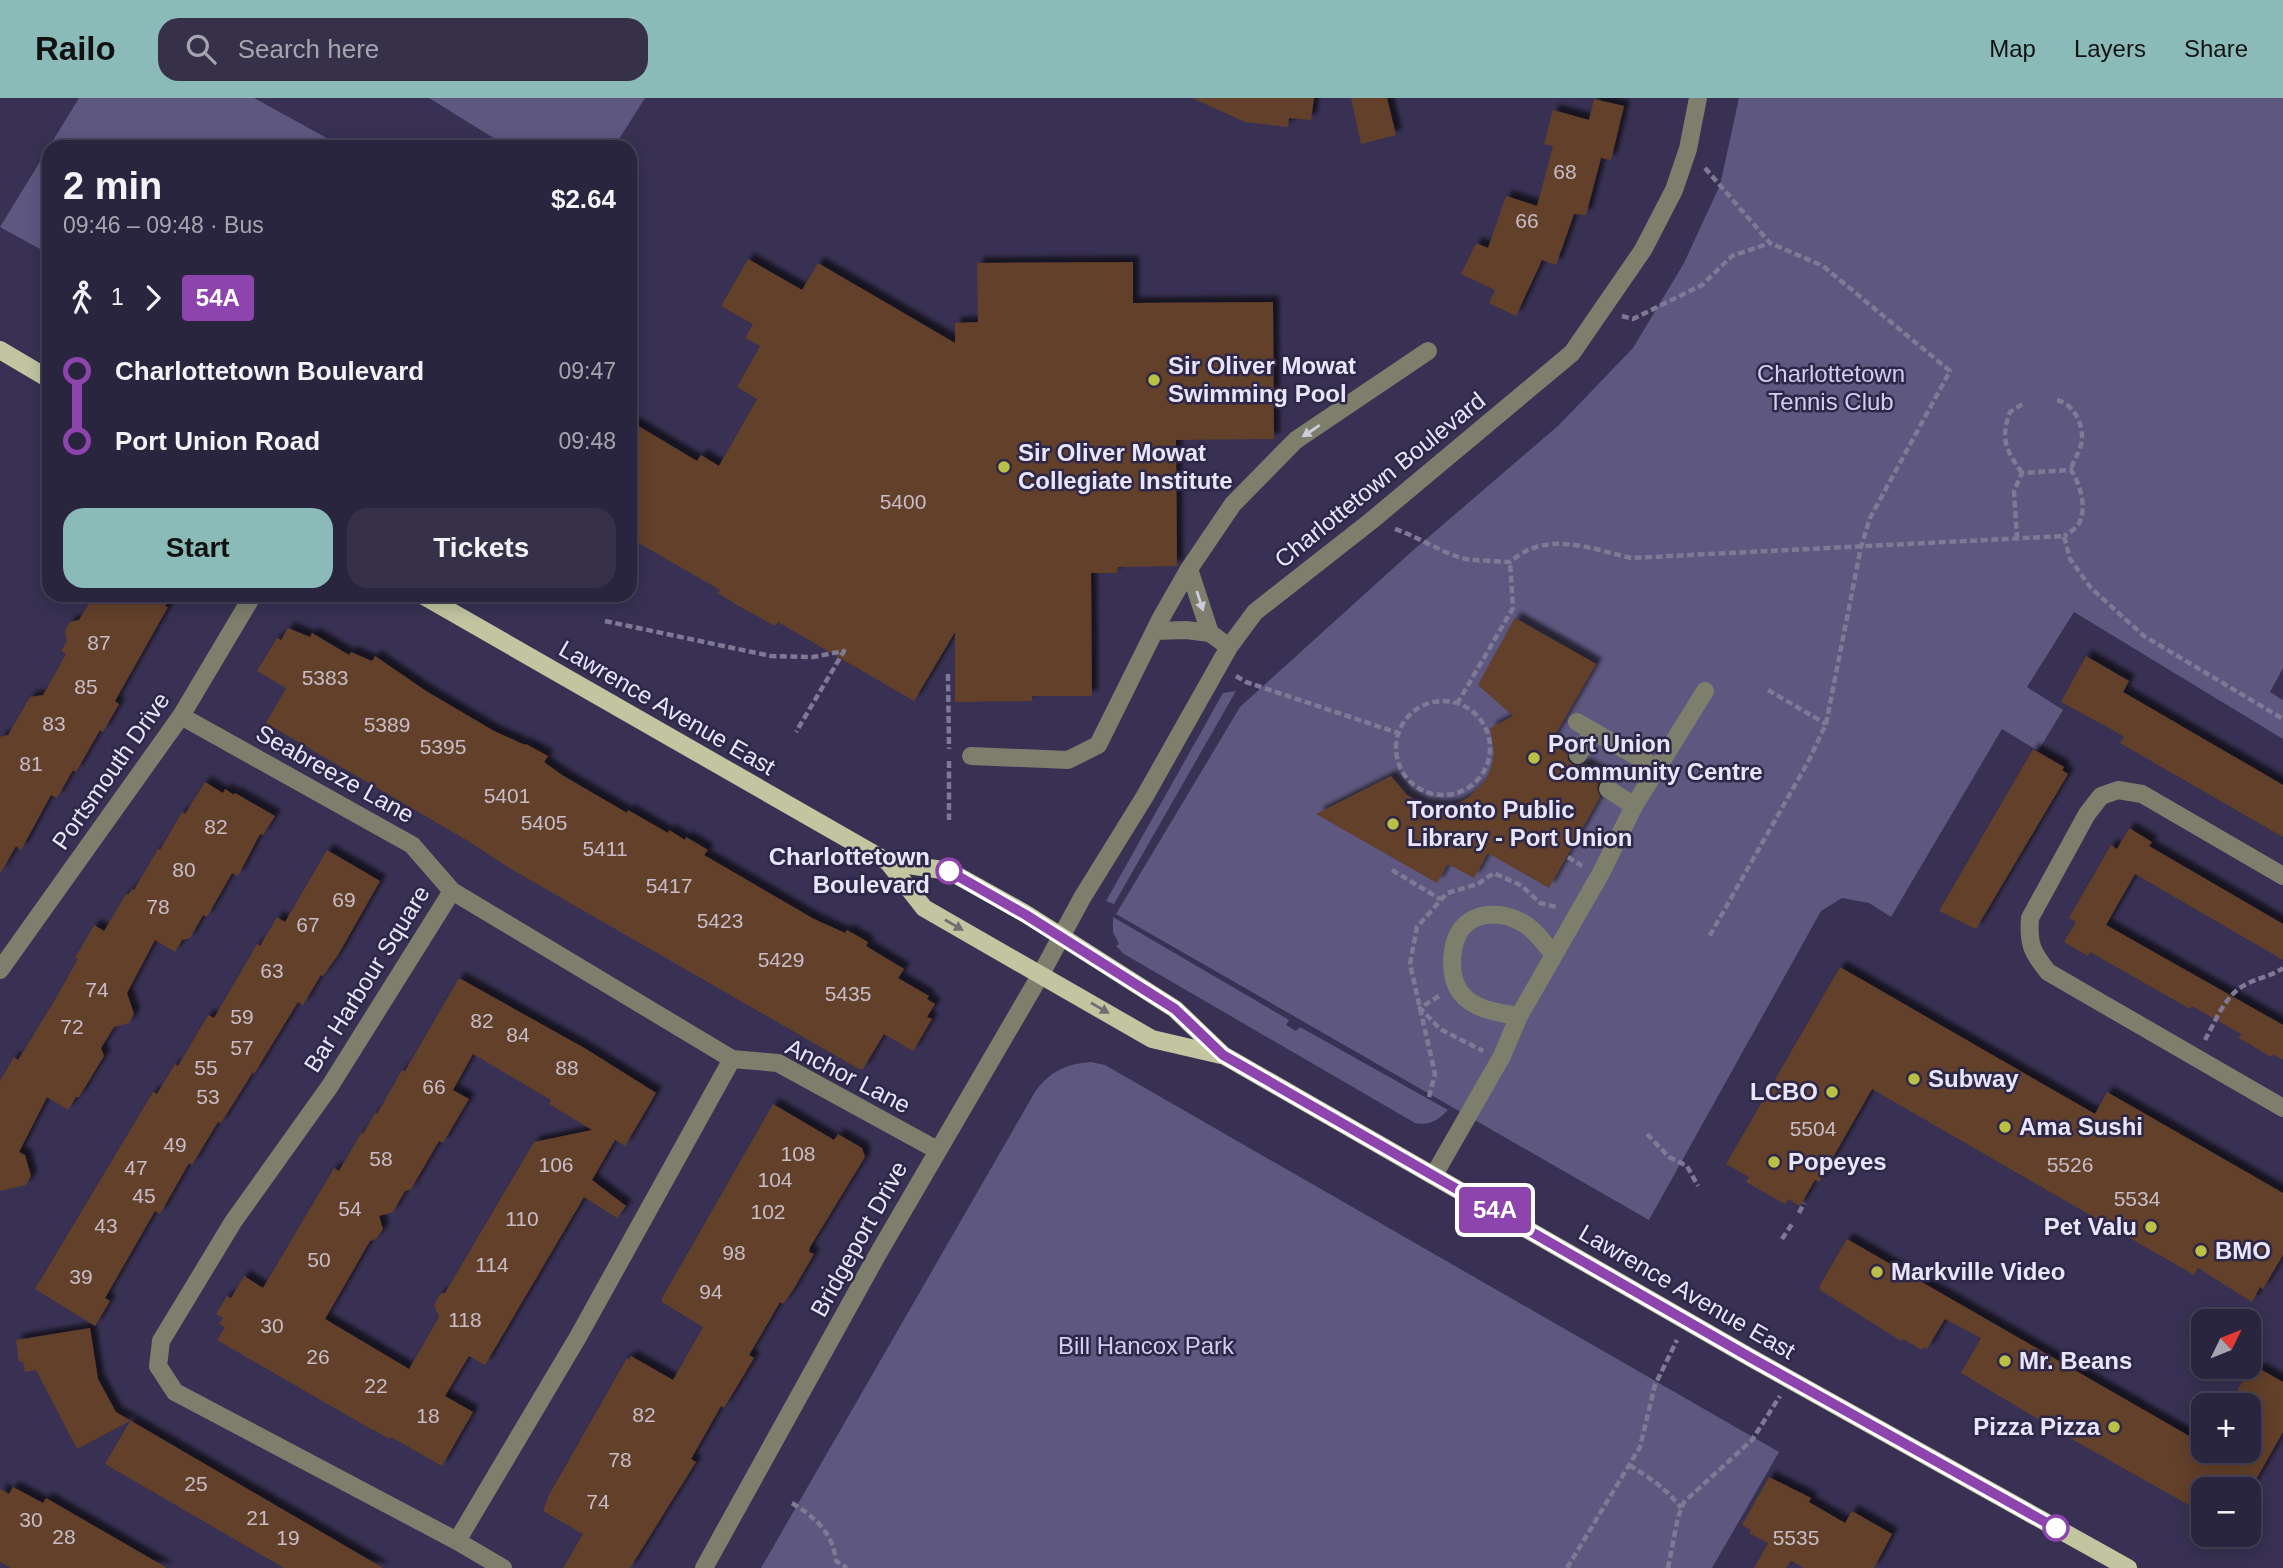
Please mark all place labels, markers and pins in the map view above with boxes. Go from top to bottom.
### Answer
place label: Sir Oliver Mowat Swimming Pool [1168,352,1356,407]
marker: Sir Oliver Mowat Swimming Pool [1146,372,1162,388]
place label: Sir Oliver Mowat Collegiate Institute [1018,439,1233,494]
marker: Sir Oliver Mowat Collegiate Institute [996,459,1012,475]
place label: Port Union Community Centre [1548,730,1763,785]
marker: Port Union Community Centre [1526,750,1542,766]
place label: Toronto Public Library - Port Union [1407,796,1632,851]
marker: Toronto Public Library - Port Union [1385,816,1401,832]
place label: Charlottetown Boulevard [769,843,930,898]
marker: Charlottetown Boulevard [936,858,962,884]
place label: Subway [1928,1065,2019,1092]
marker: Subway [1906,1071,1922,1087]
place label: LCBO [1750,1078,1818,1105]
marker: LCBO [1824,1084,1840,1100]
place label: Ama Sushi [2019,1113,2143,1140]
marker: Ama Sushi [1997,1119,2013,1135]
place label: Popeyes [1788,1148,1887,1175]
marker: Popeyes [1766,1154,1782,1170]
place label: Pet Valu [2044,1213,2137,1240]
marker: Pet Valu [2143,1219,2159,1235]
place label: BMO [2215,1237,2271,1264]
marker: BMO [2193,1243,2209,1259]
place label: Markville Video [1891,1258,2065,1285]
marker: Markville Video [1869,1264,1885,1280]
place label: Mr. Beans [2019,1347,2132,1374]
marker: Mr. Beans [1997,1353,2013,1369]
place label: Pizza Pizza [1973,1413,2101,1440]
marker: Pizza Pizza [2106,1419,2122,1435]
unlabelled marker [2043,1515,2069,1541]

